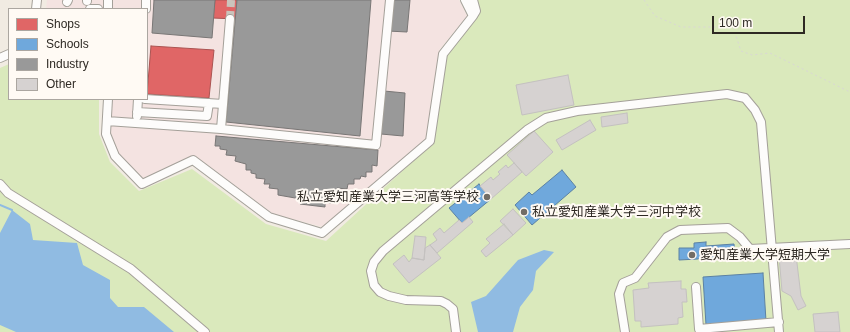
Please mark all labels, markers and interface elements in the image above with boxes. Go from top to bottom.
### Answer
legend [8,8,148,100]
scale bar [714,8,807,34]
text: 100 m [719,16,752,30]
text: Shops [46,17,80,31]
text: Schools [46,37,89,51]
text: Industry [46,57,89,71]
text: Other [46,77,76,91]
place label: 私立愛知産業大学三河高等学校 [297,189,479,205]
marker: 私立愛知産業大学三河高等学校 [482,192,492,202]
place label: 私立愛知産業大学三河中学校 [532,204,701,220]
marker: 私立愛知産業大学三河中学校 [519,207,529,217]
place label: 愛知産業大学短期大学 [700,247,830,263]
marker: 愛知産業大学短期大学 [687,250,697,260]

